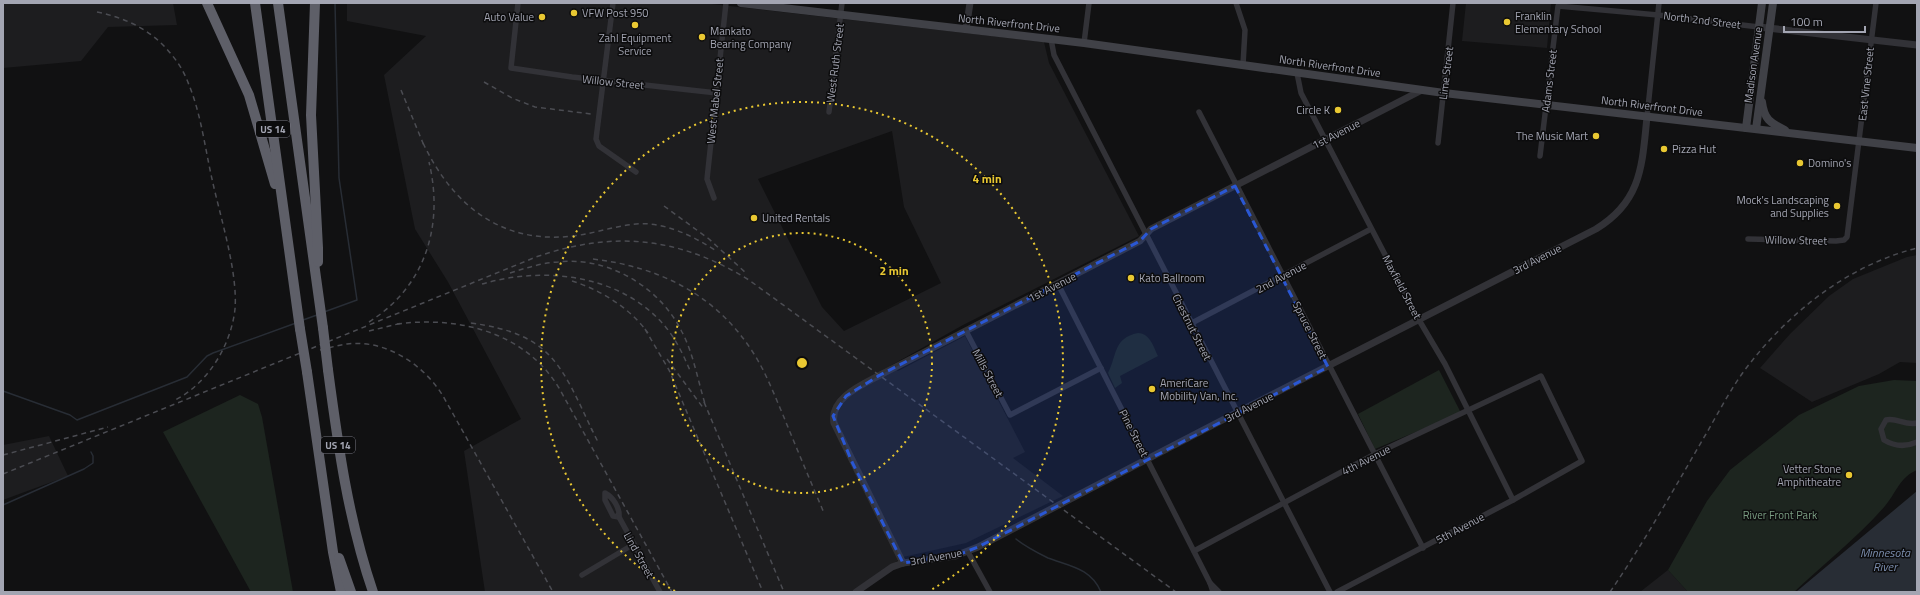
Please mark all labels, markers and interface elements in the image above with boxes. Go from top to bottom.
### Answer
place label: VFW Post 950 [582,5,649,21]
street label: North 2nd Street [1662,7,1742,33]
marker: VFW Post 950 [569,8,579,18]
place label: Franklin Elementary School [1515,8,1602,37]
scale bar [1784,8,1865,34]
place label: Auto Value [484,9,534,25]
street label: North Riverfront Drive [957,10,1061,36]
marker: Auto Value [537,12,547,22]
text: 100 m [1790,12,1823,31]
marker: Franklin Elementary School [1502,17,1512,27]
marker: Zahl Equipment Service [630,20,640,30]
street label: West Ruth Street [822,22,848,103]
place label: Mankato Bearing Company [710,23,792,52]
street label: Madison Avenue [1740,26,1766,104]
place label: Zahl Equipment Service [599,30,671,59]
marker: Mankato Bearing Company [697,32,707,42]
street label: Lime Street [1435,45,1457,100]
street label: East Vine Street [1854,46,1878,122]
street label: Adams Street [1537,49,1561,113]
street label: North Riverfront Drive [1278,51,1382,81]
street label: West Mabel Street [703,57,727,145]
street label: Willow Street [581,71,645,93]
street label: North Riverfront Drive [1600,92,1704,120]
place label: Circle K [1296,102,1331,118]
marker: Circle K [1333,105,1343,115]
street label: 1st Avenue [1309,115,1363,153]
road number: US 14 [256,121,290,137]
place label: The Music Mart [1516,128,1588,144]
marker: The Music Mart [1591,131,1601,141]
place label: Pizza Hut [1672,141,1716,157]
marker: Pizza Hut [1659,144,1669,154]
place label: Domino's [1808,155,1851,171]
marker: Domino's [1795,158,1805,168]
text: 4 min [972,169,1002,188]
place label: Mock's Landscaping and Supplies [1736,192,1829,221]
marker: Mock's Landscaping and Supplies [1832,201,1842,211]
place label: United Rentals [762,210,830,226]
marker: United Rentals [749,213,759,223]
street label: Willow Street [1765,231,1827,249]
street label: 3rd Avenue [1510,240,1564,278]
street label: Maxfield Street [1378,252,1426,322]
street label: 2nd Avenue [1253,257,1309,297]
text: 2 min [879,261,909,280]
street label: 1st Avenue [1025,268,1079,306]
place label: Kato Ballroom [1139,270,1205,286]
marker: Kato Ballroom [1126,273,1136,283]
street label: Chestnut Street [1168,291,1216,363]
street label: Spruce Street [1289,299,1331,362]
street label: Mills Street [969,346,1007,400]
centre of rings [795,356,809,370]
place label: AmeriCare Mobility Van, Inc. [1160,375,1238,404]
marker: AmeriCare Mobility Van, Inc. [1147,384,1157,394]
street label: 3rd Avenue [1222,388,1276,426]
street label: Pine Street [1115,407,1153,460]
road number: US 14 [321,437,355,453]
street label: 4th Avenue [1339,441,1394,479]
place label: Vetter Stone Amphitheatre [1777,461,1841,490]
marker: Vetter Stone Amphitheatre [1844,470,1854,480]
park label: River Front Park [1743,507,1818,523]
street label: 5th Avenue [1433,508,1487,547]
street label: Lind Street [620,529,658,581]
water label: Minnesota River [1860,543,1911,576]
street label: 3rd Avenue [909,544,964,569]

